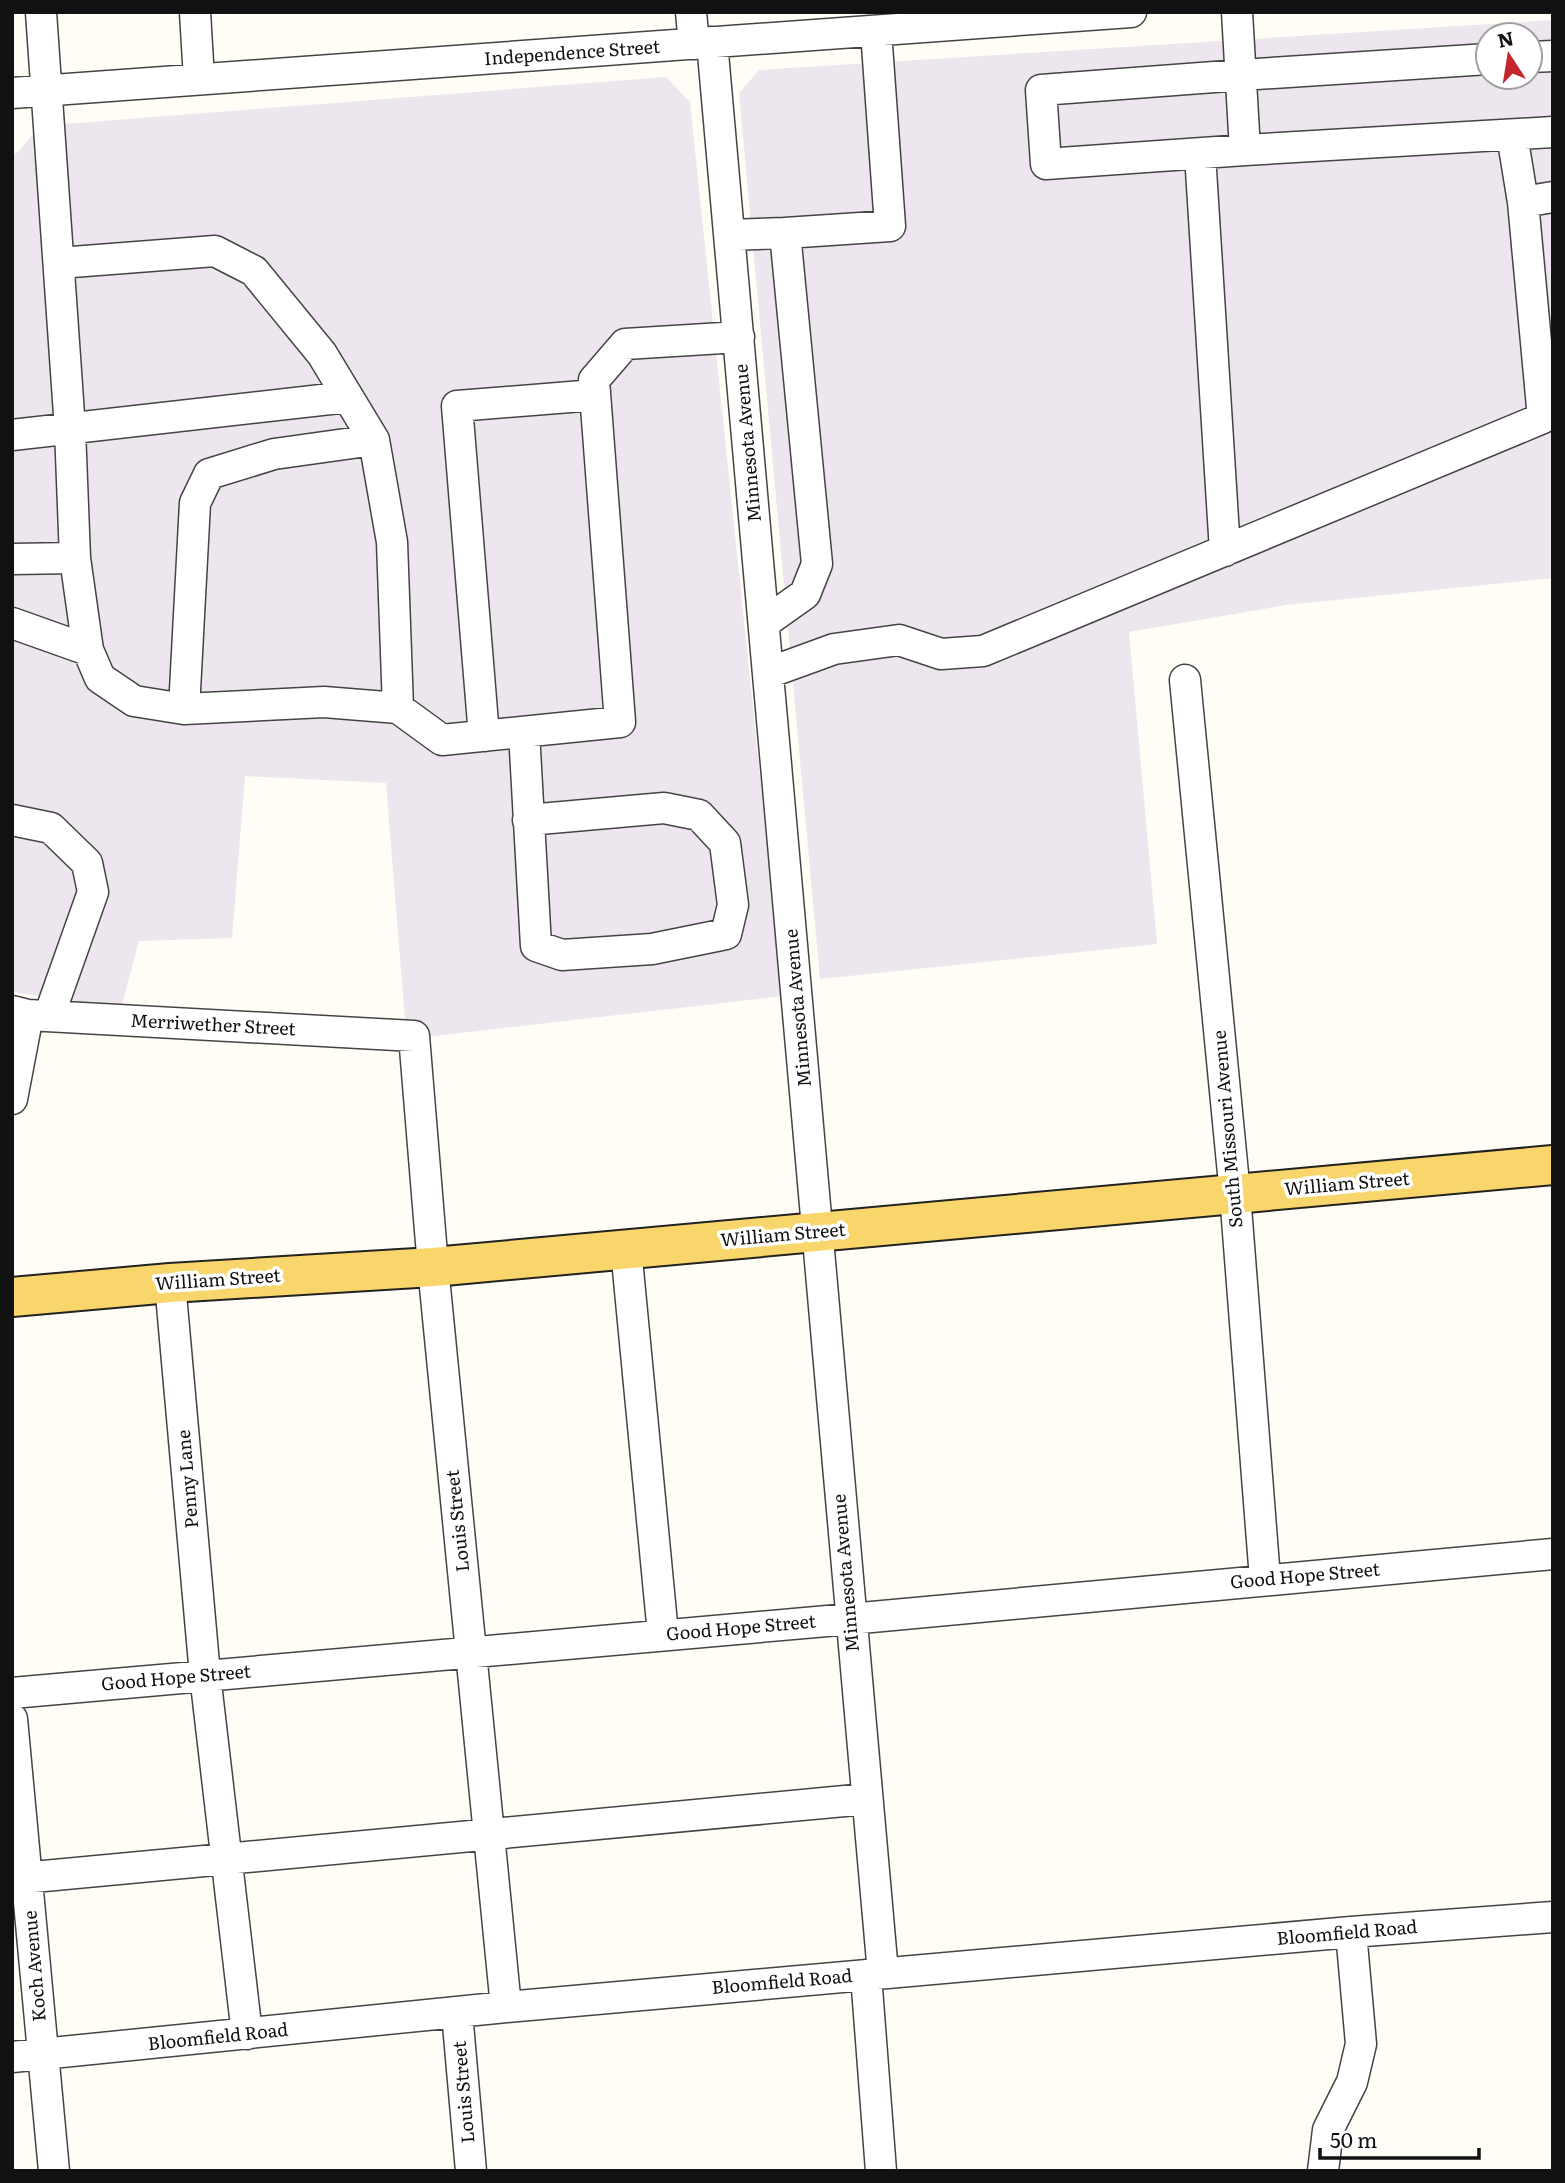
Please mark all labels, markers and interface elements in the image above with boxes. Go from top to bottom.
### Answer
north arrow [1474,21,1544,91]
text: N [1495,23,1516,54]
street label: Independence Street [483,32,662,71]
street label: Minnesota Avenue [726,363,767,523]
street label: Minnesota Avenue [776,928,817,1088]
street label: Merriwether Street [130,1006,297,1041]
street label: South Missouri Avenue [1204,1029,1249,1229]
street label: William Street [1283,1164,1411,1201]
street label: William Street [719,1215,847,1252]
street label: William Street [154,1261,282,1296]
street label: Penny Lane [169,1429,204,1530]
street label: Louis Street [438,1468,475,1574]
street label: Minnesota Avenue [824,1493,865,1653]
street label: Good Hope Street [1229,1554,1382,1594]
street label: Good Hope Street [665,1606,818,1646]
street label: Good Hope Street [100,1656,253,1696]
street label: Koch Avenue [15,1909,52,2023]
street label: Bloomfield Road [1276,1912,1418,1951]
street label: Bloomfield Road [711,1961,853,2000]
street label: Bloomfield Road [146,2015,289,2056]
street label: Louis Street [445,2039,480,2144]
scale bar [1320,2116,1479,2160]
text: 50 m [1330,2123,1377,2154]

